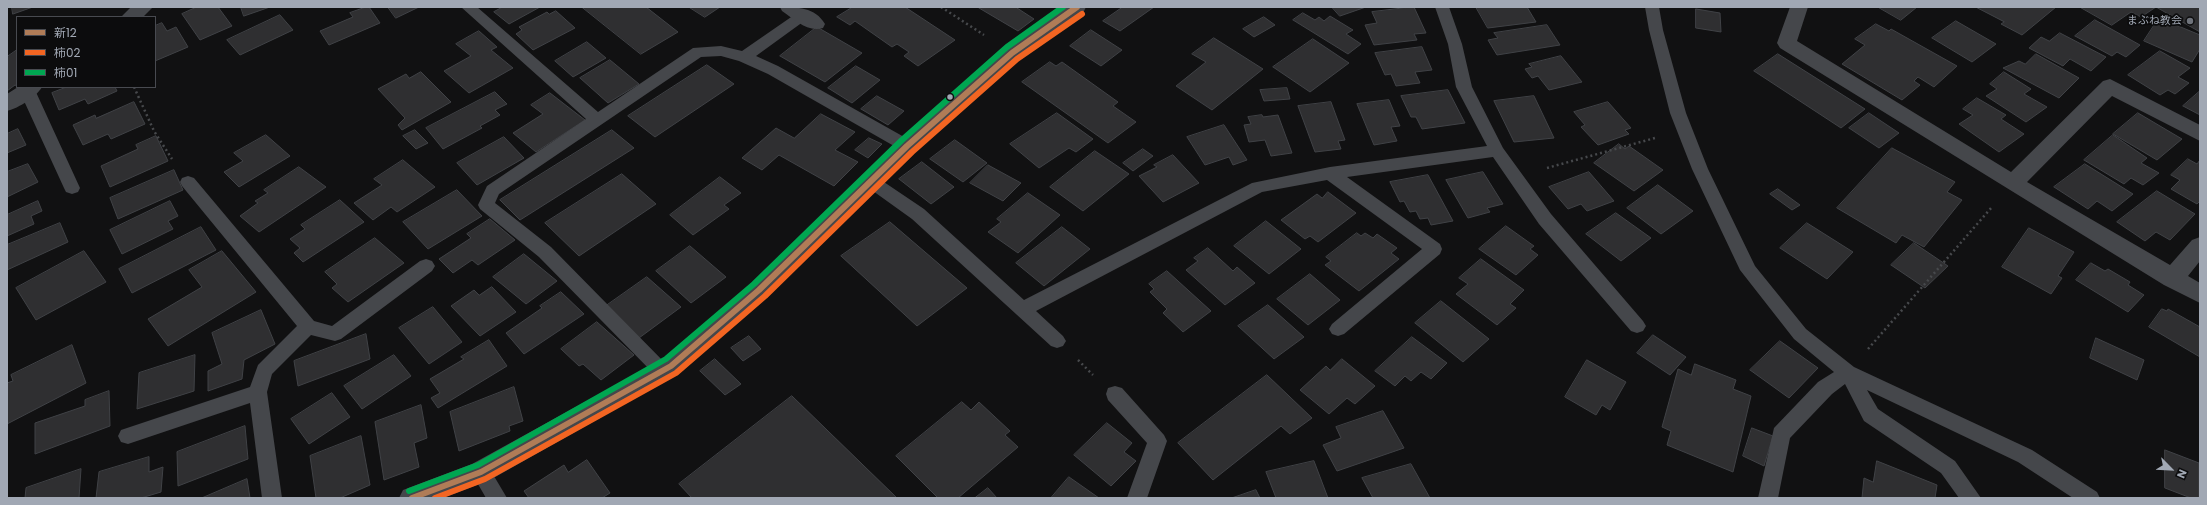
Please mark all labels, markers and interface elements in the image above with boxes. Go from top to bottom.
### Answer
place label: まぶね教会 [2127,14,2182,28]
legend [16,16,156,88]
marker: まぶね教会 [2185,16,2195,26]
text: 新12 [54,24,77,41]
text: 柿02 [54,44,80,61]
text: 柿01 [54,64,77,81]
unlabelled marker [945,92,955,102]
north arrow [2151,449,2191,489]
text: N [2173,467,2191,481]

